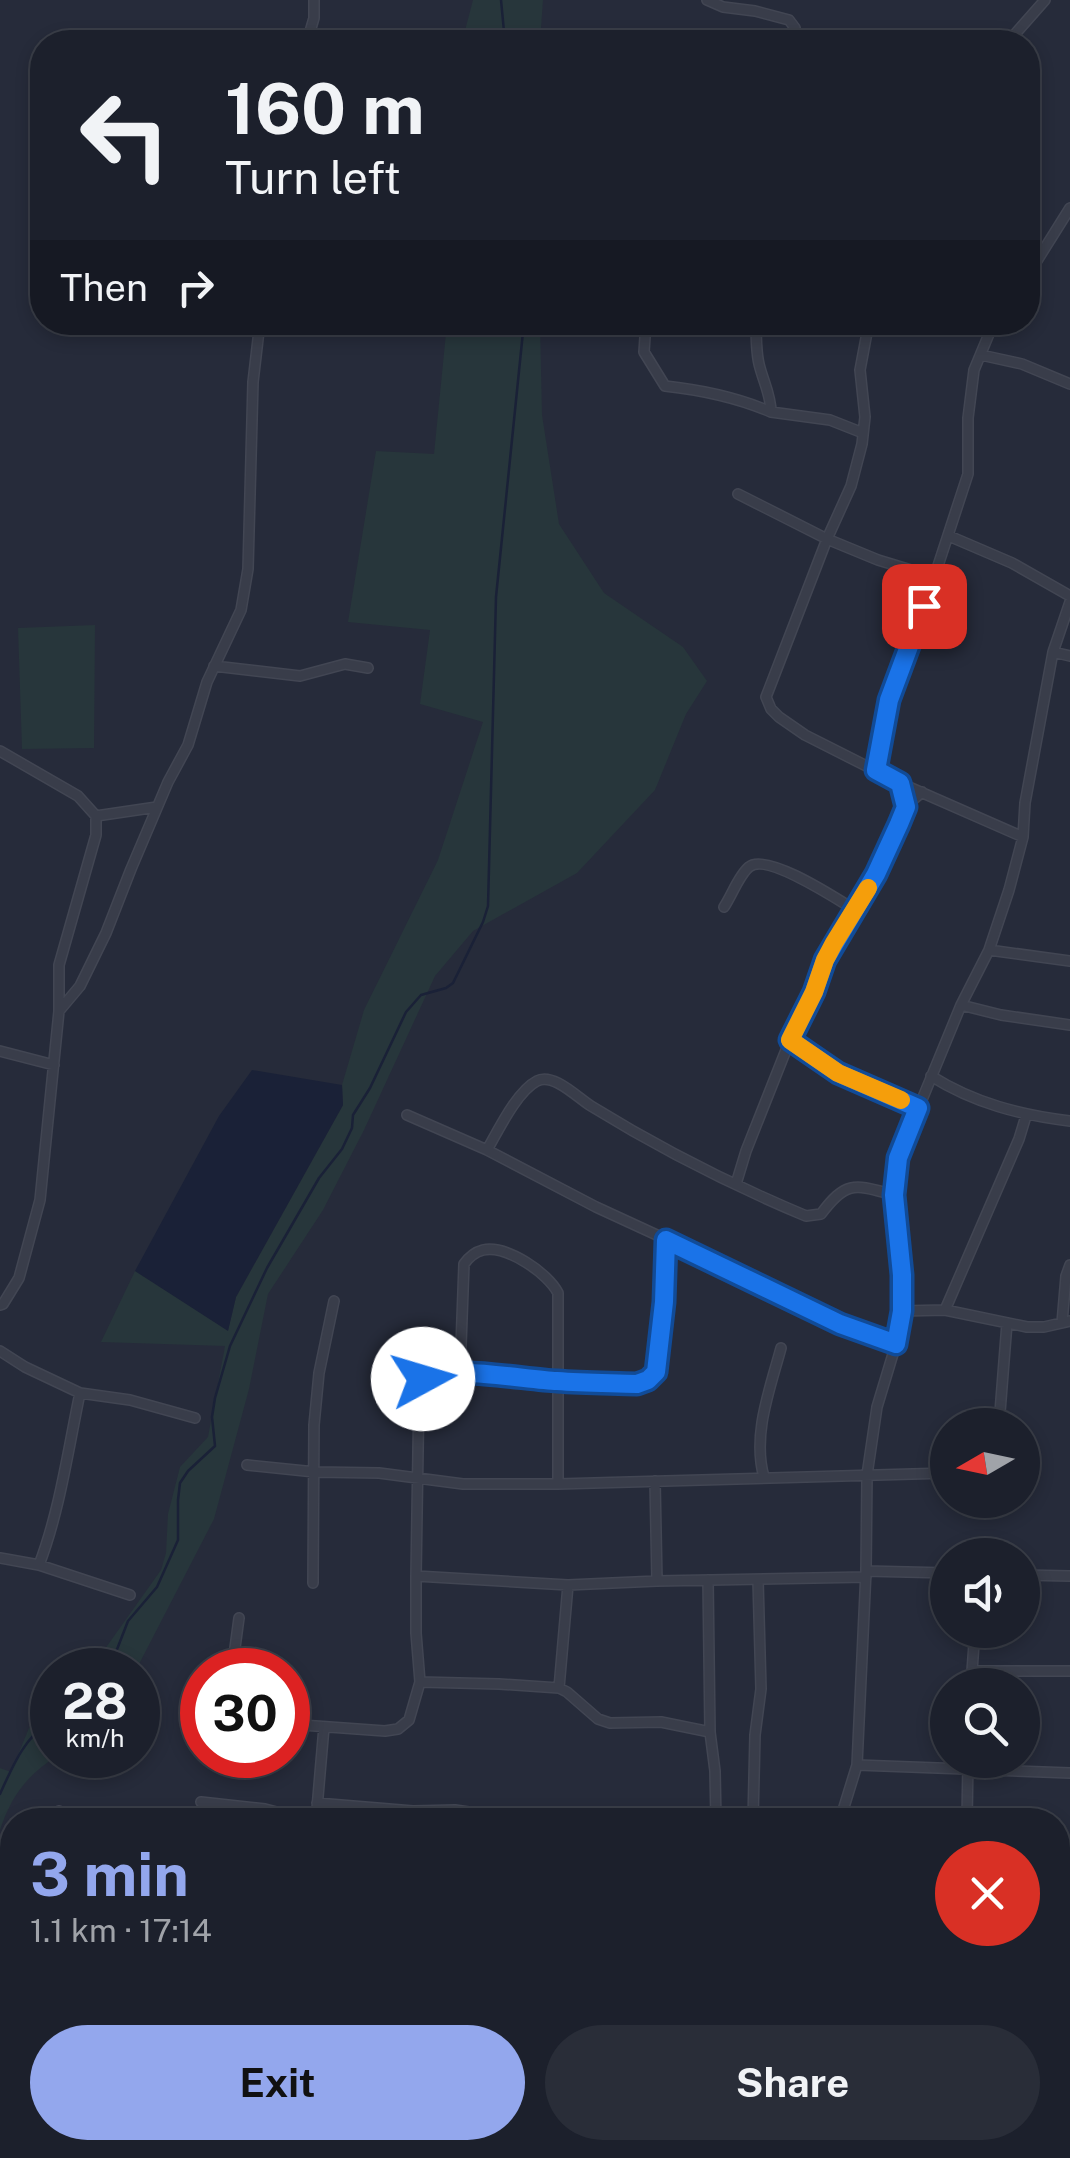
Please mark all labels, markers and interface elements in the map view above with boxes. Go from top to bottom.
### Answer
text: 160 m [225,67,425,150]
icon: left [60,70,190,200]
text: Turn left [225,151,401,204]
icon: right [168,260,223,315]
text: Then [60,265,148,310]
pin [882,564,967,649]
icon: arrive [897,579,952,634]
position arrow [371,1327,475,1431]
north arrow [930,1408,1040,1518]
map controls [930,1408,1040,1778]
button: sound [930,1538,1040,1648]
speed limit sign: 30 [180,1648,310,1778]
button: search [930,1668,1040,1778]
text: 28 [62,1671,128,1730]
text: km/h [66,1723,124,1753]
text: 3 min [30,1839,189,1910]
button: close [935,1841,1040,1946]
text: 1.1 km · 17:14 [30,1912,212,1949]
button: Exit [30,2025,525,2140]
button: Share [545,2025,1040,2140]

